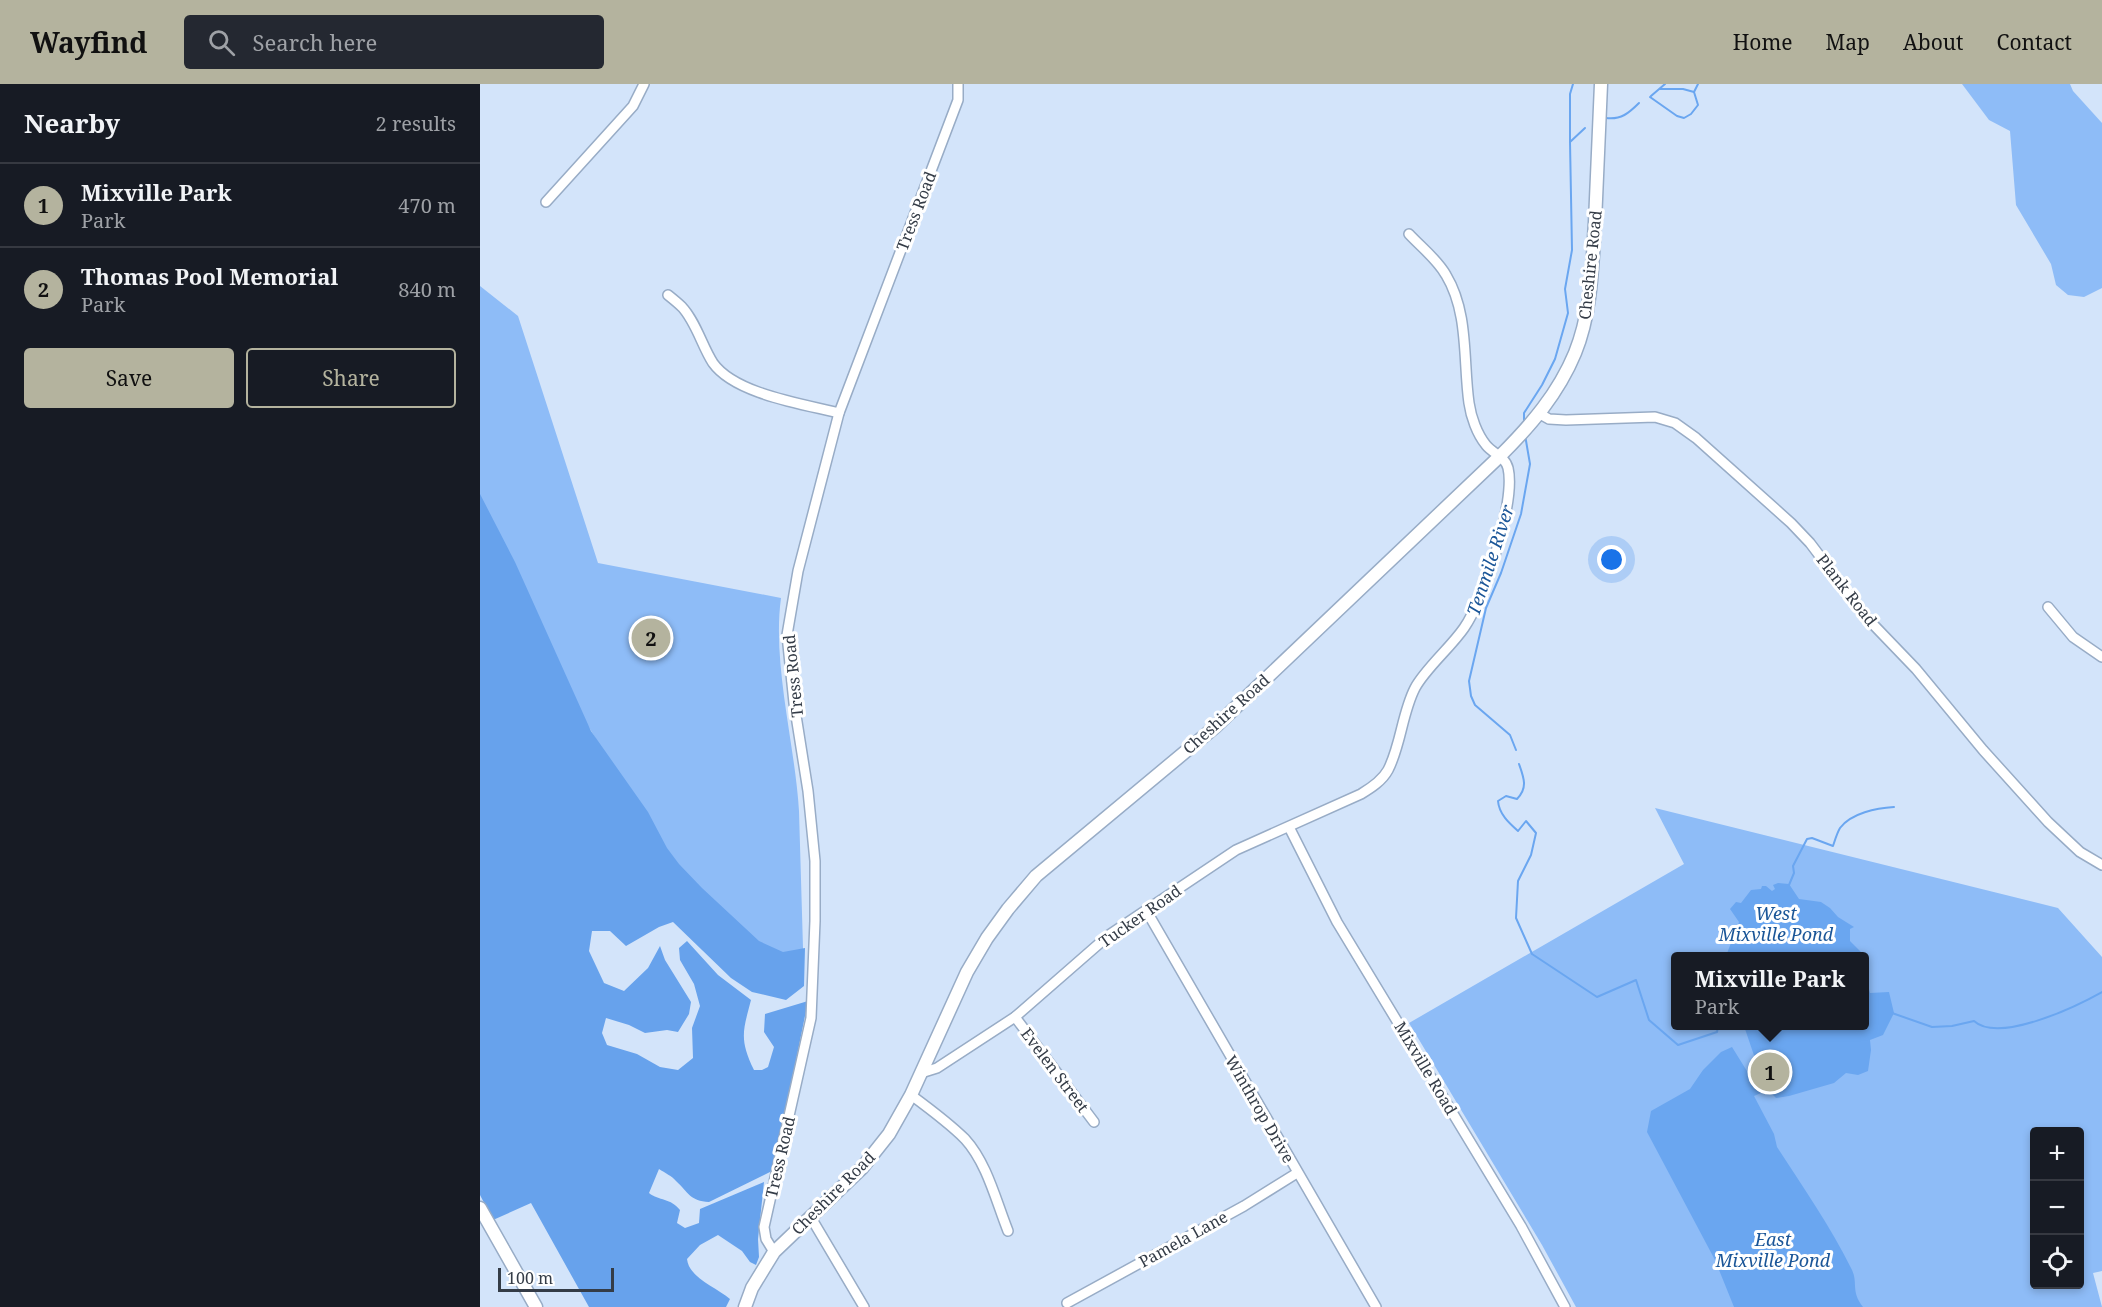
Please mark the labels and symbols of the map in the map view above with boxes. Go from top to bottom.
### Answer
street label: Tress Road [891,168,941,254]
street label: Cheshire Road [1573,209,1607,321]
water label: Tenmile River [1461,501,1519,618]
your location [1597,545,1626,574]
street label: Plank Road [1812,549,1882,631]
pin: 2 [632,616,670,660]
street label: Tress Road [778,633,808,718]
street label: Cheshire Road [1178,669,1274,759]
street label: Tucker Road [1094,879,1186,952]
water label: West Mixville Pond [1718,901,1834,946]
street label: Mixville Road [1390,1017,1463,1119]
street label: Evelen Street [1016,1023,1094,1117]
pin: 1 [1750,1050,1790,1094]
street label: Winthrop Drive [1220,1051,1300,1167]
street label: Tress Road [760,1114,800,1200]
street label: Cheshire Road [786,1146,880,1240]
street label: Pamela Lane [1135,1206,1231,1272]
water label: East Mixville Pond [1715,1227,1831,1272]
scale bar [498,1265,614,1292]

